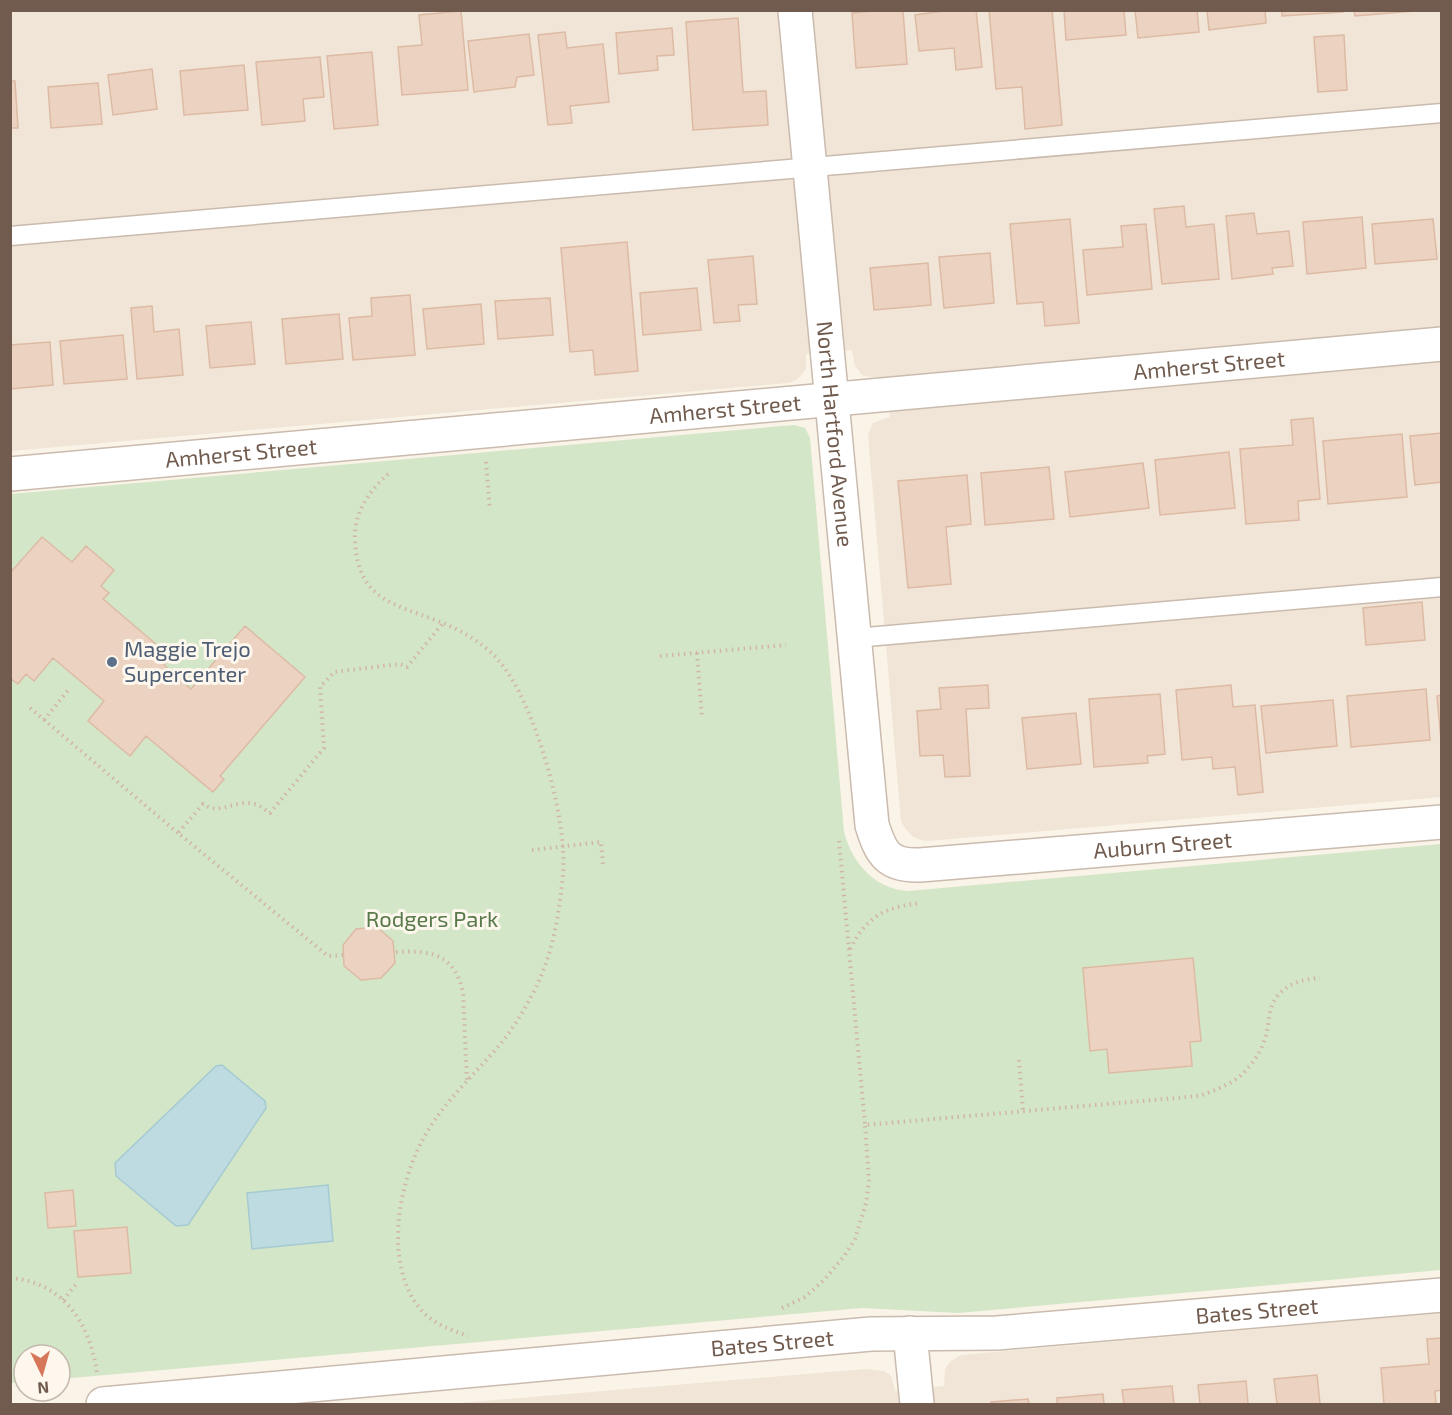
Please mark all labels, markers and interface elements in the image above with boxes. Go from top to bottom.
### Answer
street label: North Hartford Avenue [812,320,860,548]
street label: Amherst Street [1132,344,1286,384]
street label: Amherst Street [648,388,802,428]
street label: Amherst Street [164,432,318,472]
place label: Maggie Trejo Supercenter [124,635,251,686]
marker: Maggie Trejo Supercenter [105,655,119,669]
street label: Auburn Street [1092,825,1233,863]
park label: Rodgers Park [366,905,498,931]
street label: Bates Street [1194,1292,1319,1328]
street label: Bates Street [710,1323,835,1361]
north arrow [12,1343,72,1403]
text: N [37,1378,50,1398]

